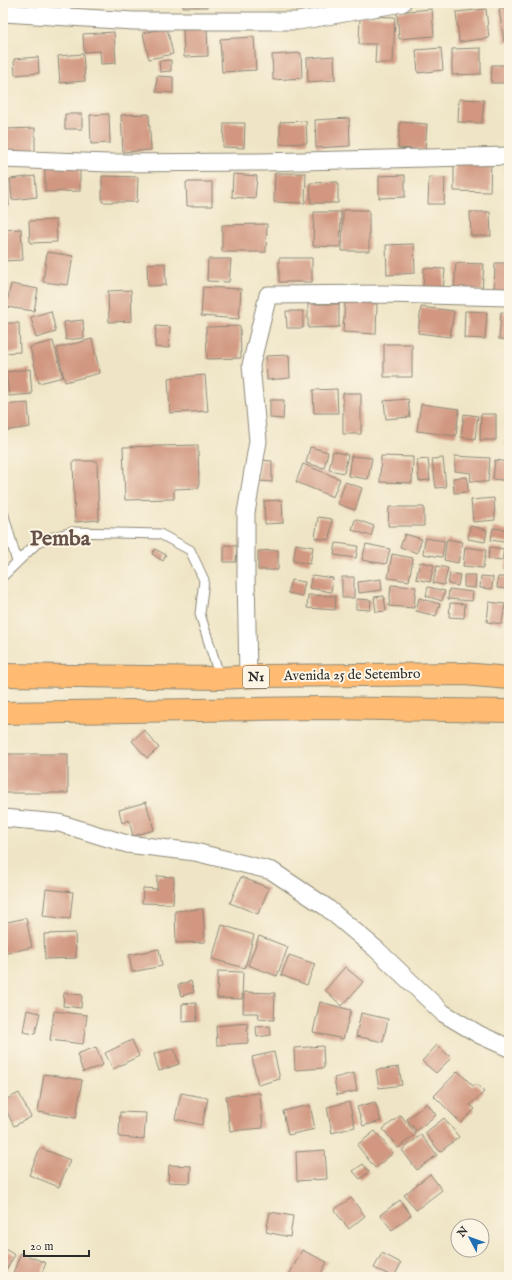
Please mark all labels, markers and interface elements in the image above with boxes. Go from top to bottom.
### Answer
district label: Pemba [30,525,91,553]
street label: Avenida 25 de Setembro [282,665,421,685]
road number: N1 [243,666,269,688]
north arrow [450,1218,490,1258]
text: N [454,1224,472,1241]
scale bar [24,1232,89,1258]
text: 20 m [30,1239,53,1254]

